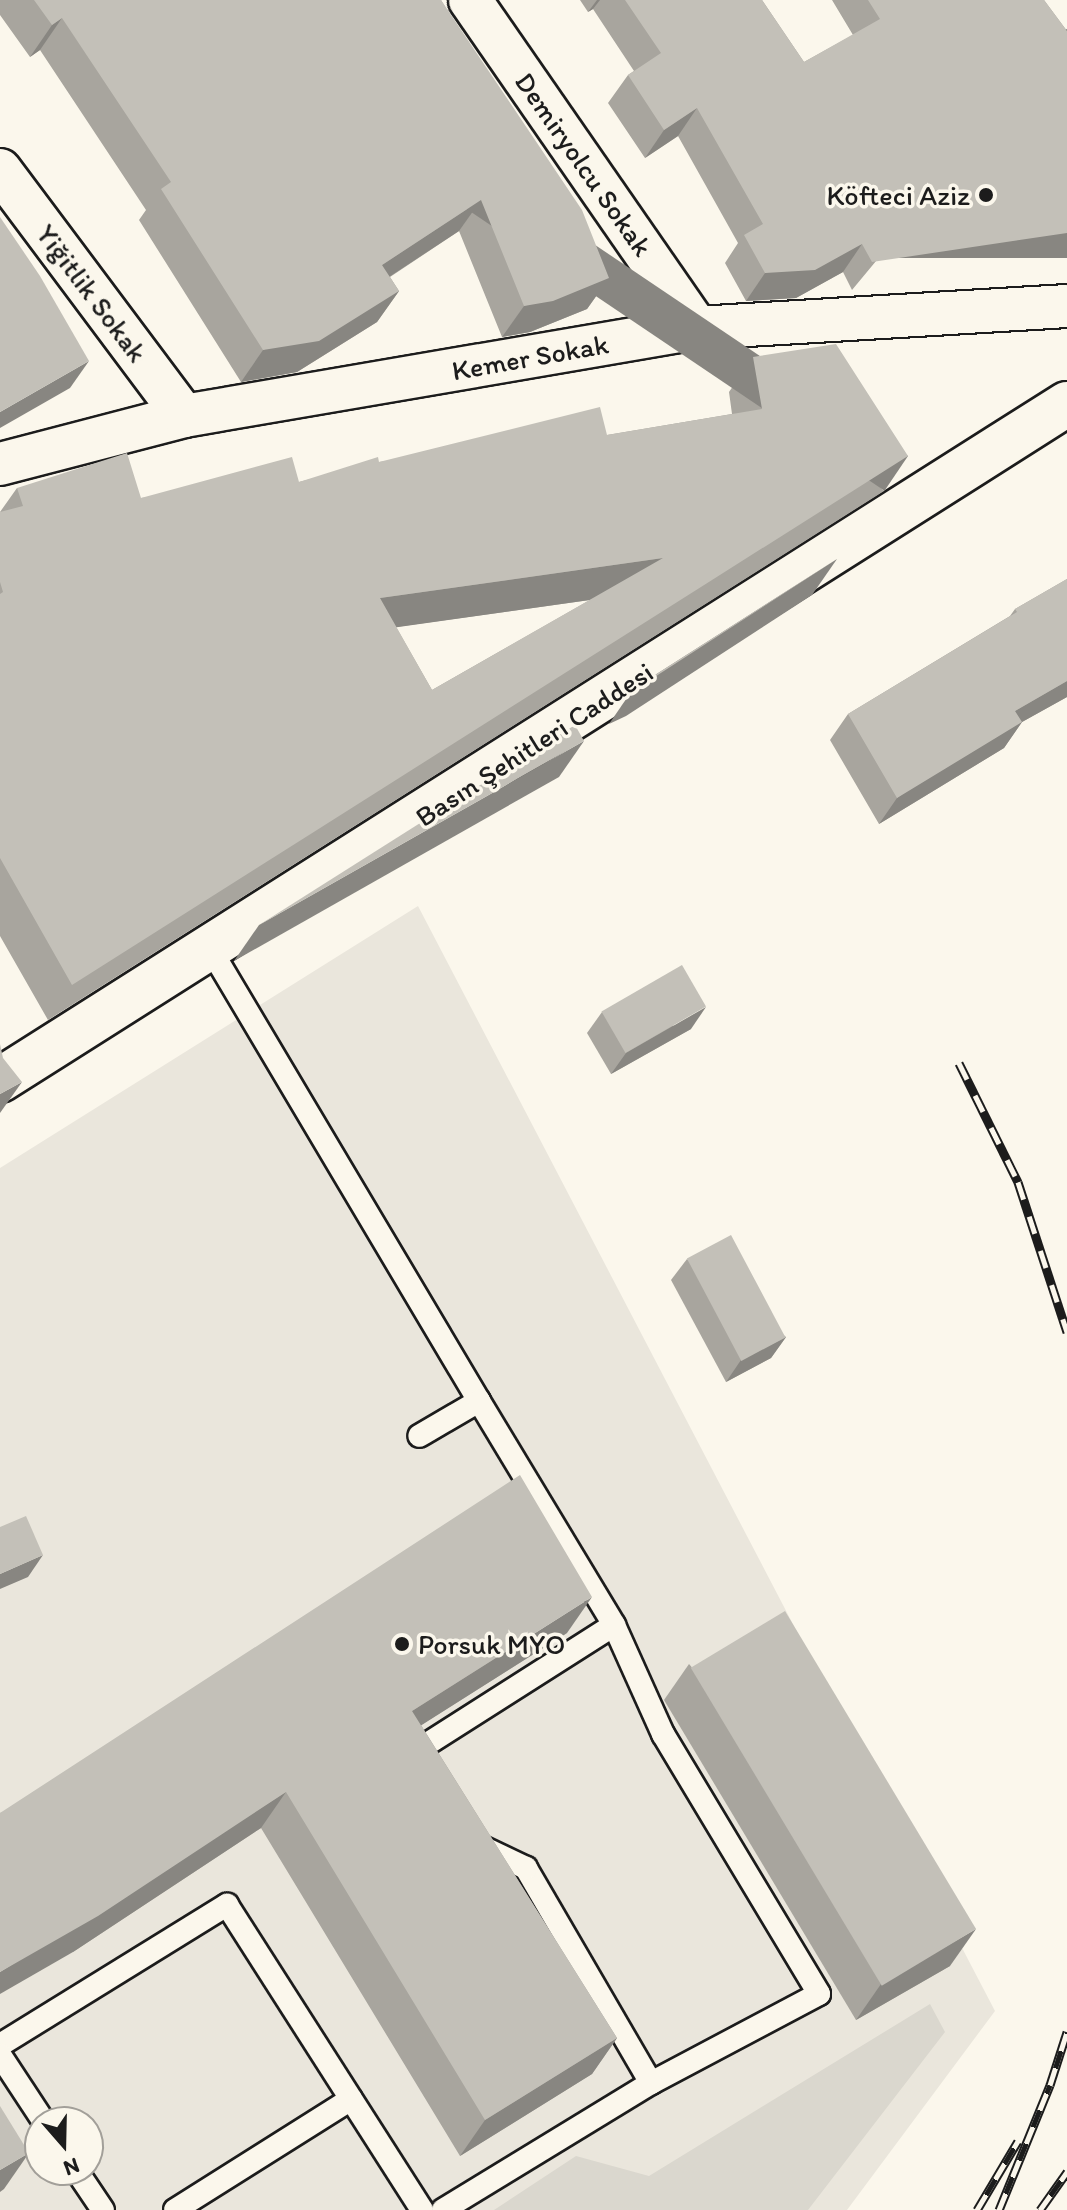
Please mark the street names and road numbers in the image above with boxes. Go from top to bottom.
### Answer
street label: Demiryolcu Sokak [508,66,660,262]
street label: Yiğitlik Sokak [29,218,155,368]
street label: Kemer Sokak [450,327,610,387]
street label: Basın Şehitleri Caddesi [408,654,660,834]

